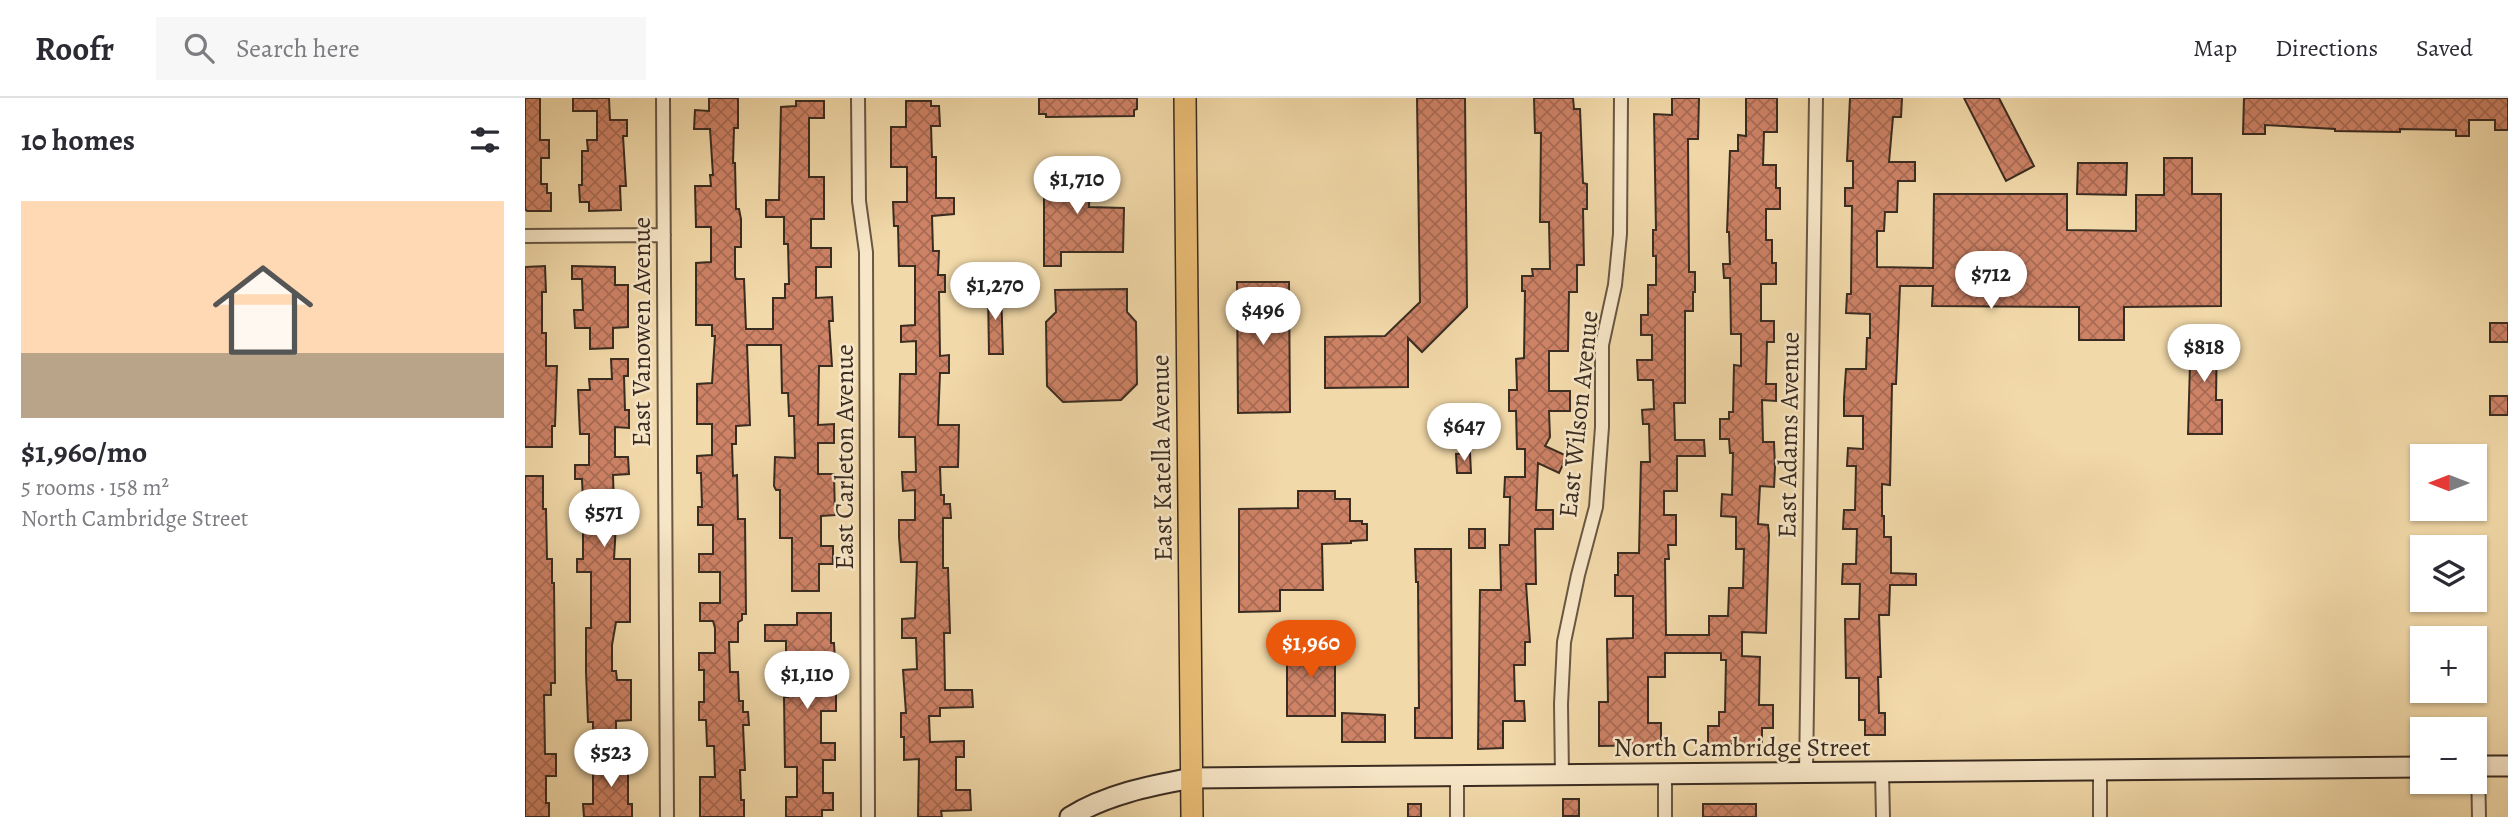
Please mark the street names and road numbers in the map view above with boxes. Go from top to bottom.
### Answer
street label: East Vanowen Avenue [624,217,659,447]
street label: East Wilson Avenue [1550,309,1607,519]
street label: East Adams Avenue [1769,331,1808,539]
street label: East Carleton Avenue [827,344,862,570]
street label: East Katella Avenue [1142,354,1181,562]
street label: North Cambridge Street [1614,730,1871,765]

